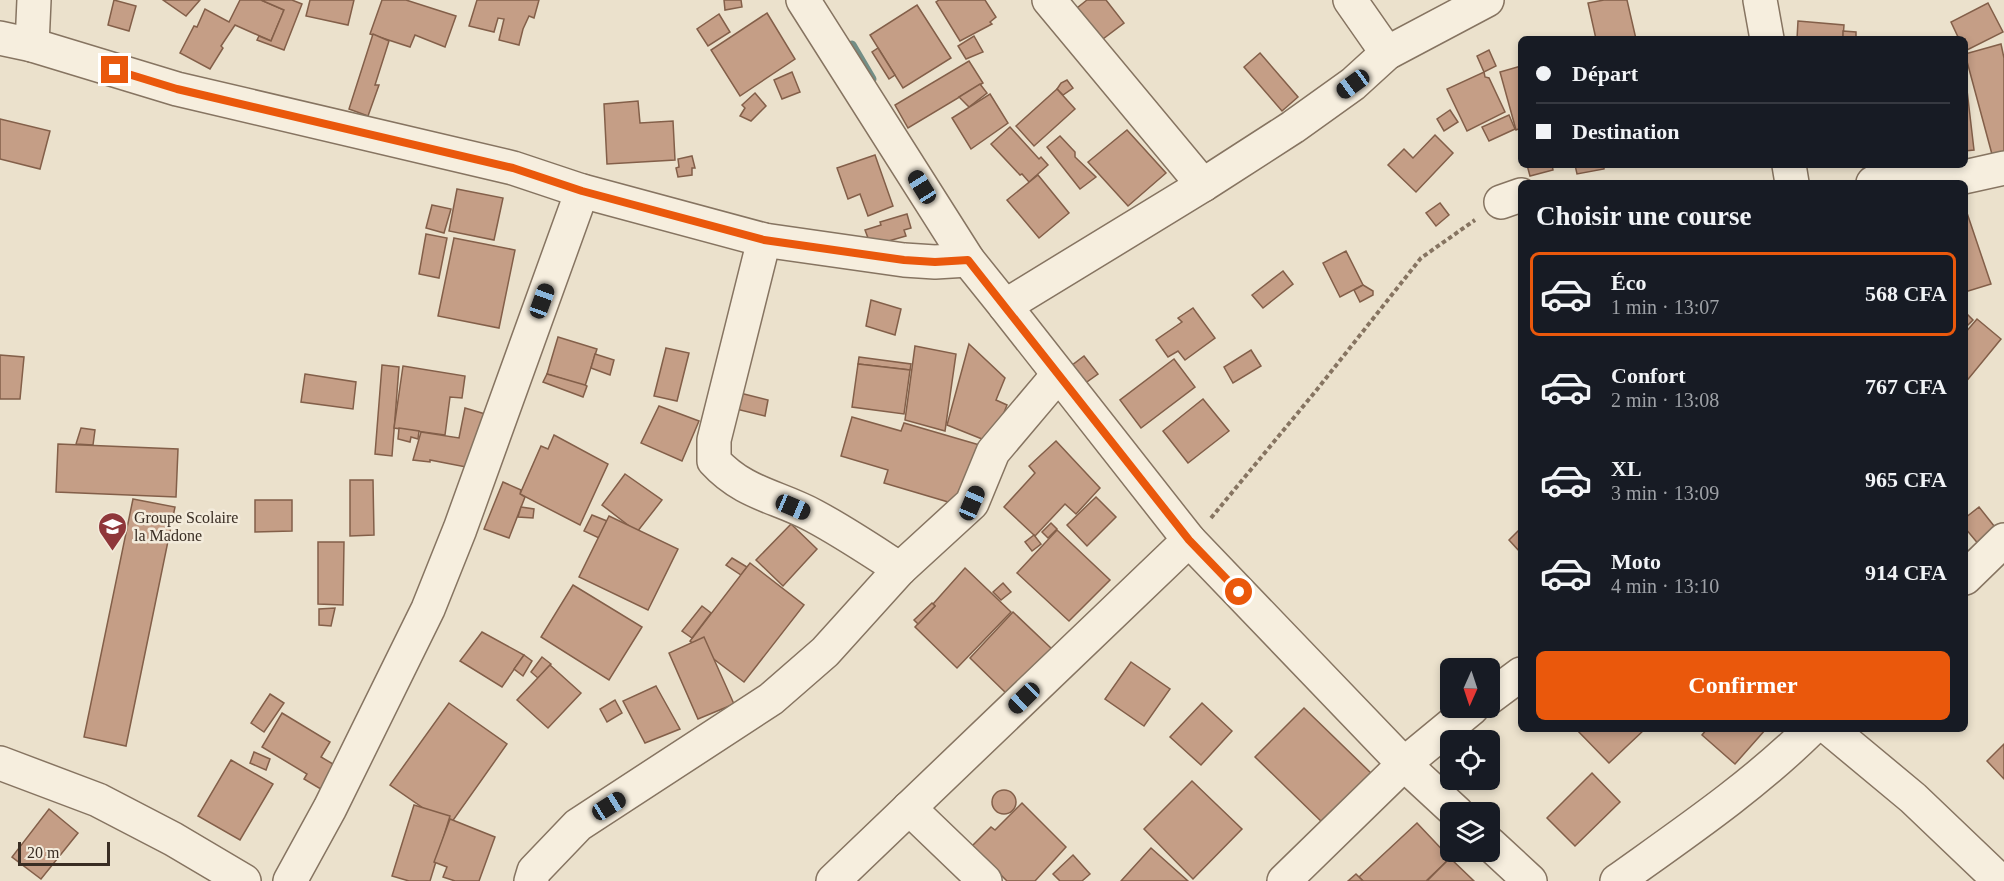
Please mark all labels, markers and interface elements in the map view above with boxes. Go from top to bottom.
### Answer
route end [101,56,128,83]
text: Départ [1572,61,1638,86]
car [1333,66,1373,102]
text: Destination [1572,119,1680,144]
car [905,167,939,207]
text: Choisir une course [1536,201,1752,231]
icon: car [1539,267,1593,321]
text: Éco [1611,270,1646,295]
car [527,281,557,321]
text: 568 CFA [1865,281,1947,306]
text: 1 min · 13:07 [1611,296,1719,318]
icon: car [1539,360,1593,414]
text: Confort [1611,363,1686,388]
text: 767 CFA [1865,374,1947,399]
text: 2 min · 13:08 [1611,389,1719,411]
icon: car [1539,453,1593,507]
text: XL [1611,456,1642,481]
text: 965 CFA [1865,467,1947,492]
text: 3 min · 13:09 [1611,482,1719,504]
car [957,483,987,523]
car [773,492,813,522]
place label: Groupe Scolaire la Madone [134,509,238,544]
school or university icon: Groupe Scolaire la Madone [97,510,129,552]
icon: car [1539,546,1593,600]
text: Moto [1611,549,1661,574]
text: 914 CFA [1865,560,1947,585]
text: 4 min · 13:10 [1611,575,1719,597]
route start [1225,578,1252,605]
button: Confirmer [1536,651,1950,720]
north arrow [1440,658,1500,718]
map controls [1440,658,1500,862]
car [1005,679,1043,717]
button: locate [1440,730,1500,790]
car [589,789,629,823]
button: layers [1440,802,1500,862]
scale bar [18,839,110,866]
text: 20 m [27,844,59,861]

